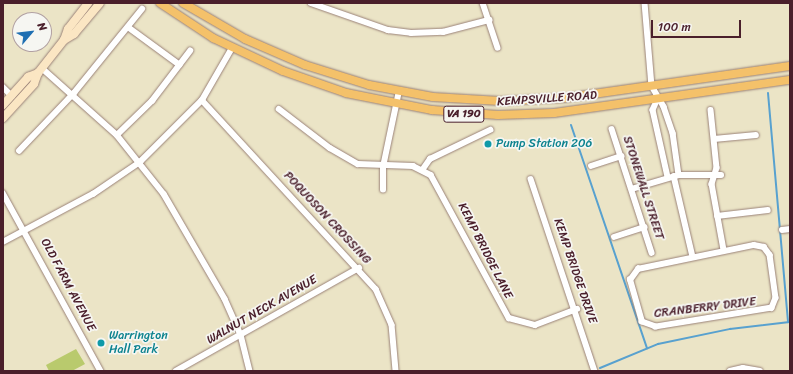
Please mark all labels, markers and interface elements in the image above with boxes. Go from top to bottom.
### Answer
north arrow [12,12,52,52]
scale bar [653,12,743,38]
text: 100 m [658,16,691,38]
text: N [32,19,52,34]
street label: KEMPSVILLE ROAD [496,88,598,110]
road number: VA 190 [443,105,485,123]
street label: STONEWALL STREET [619,134,667,242]
place label: Pump Station 206 [496,137,593,151]
marker: Pump Station 206 [483,139,493,149]
street label: POQUOSON CROSSING [281,169,373,267]
street label: KEMP BRIDGE LANE [454,200,516,302]
street label: KEMP BRIDGE DRIVE [550,216,600,326]
street label: OLD FARM AVENUE [38,237,98,333]
street label: WALNUT NECK AVENUE [204,273,320,347]
street label: CRANBERRY DRIVE [653,295,757,321]
place label: Warrington Hall Park [109,329,168,357]
marker: Warrington Hall Park [96,338,106,348]

